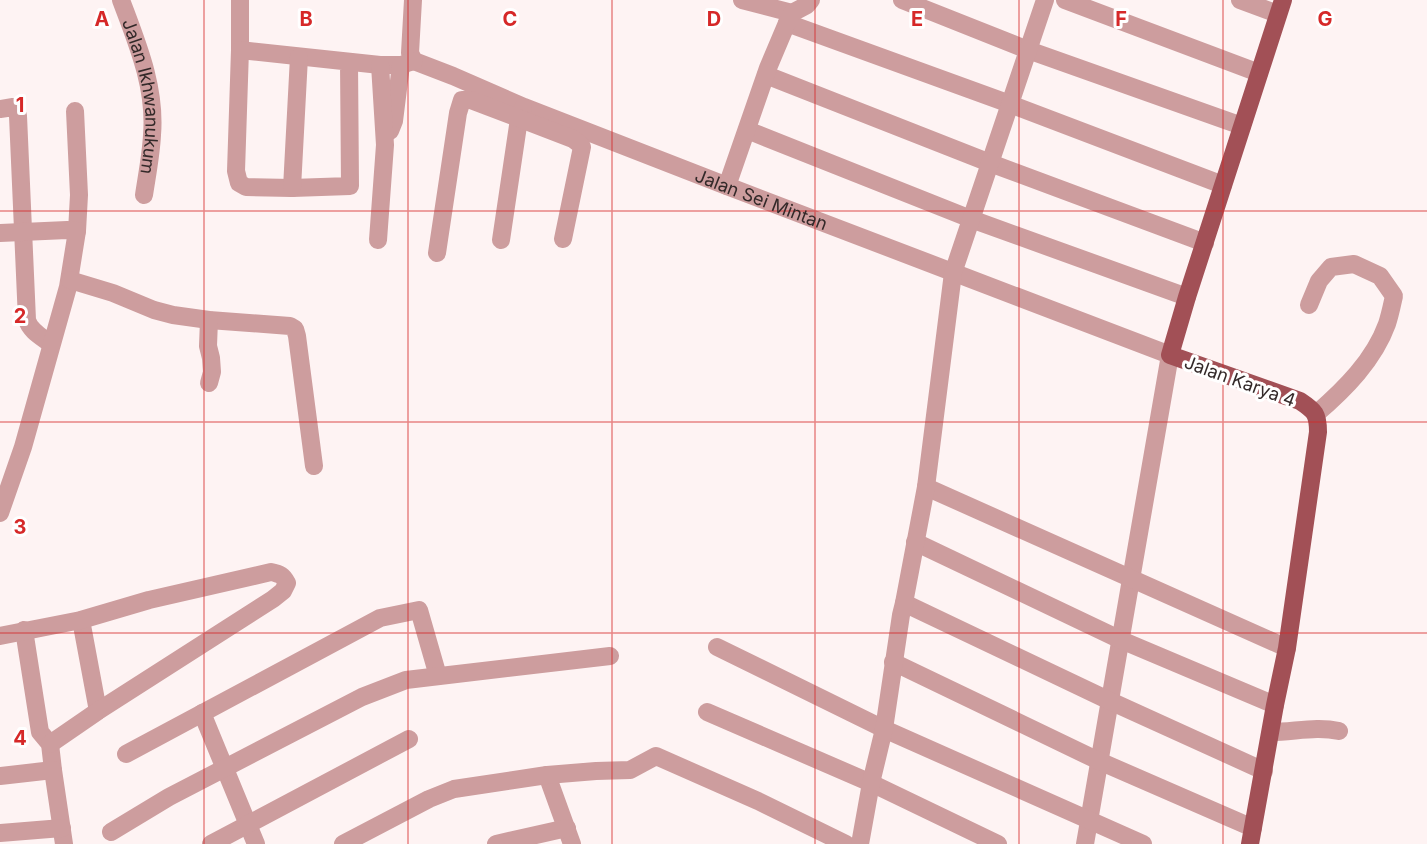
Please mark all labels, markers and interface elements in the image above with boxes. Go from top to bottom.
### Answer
text: A [95,7,110,31]
text: B [299,7,313,31]
text: C [503,7,517,31]
text: D [707,7,721,31]
text: E [911,7,923,31]
text: F [1115,7,1127,31]
text: G [1317,7,1333,31]
street label: Jalan Ikhwanukum [118,16,163,176]
text: 1 [16,93,24,117]
street label: Jalan Sei Mintan [692,164,831,234]
text: 2 [14,304,26,328]
street label: Jalan Karya 4 [1182,351,1298,411]
text: 3 [14,515,26,539]
text: 4 [13,726,27,750]

